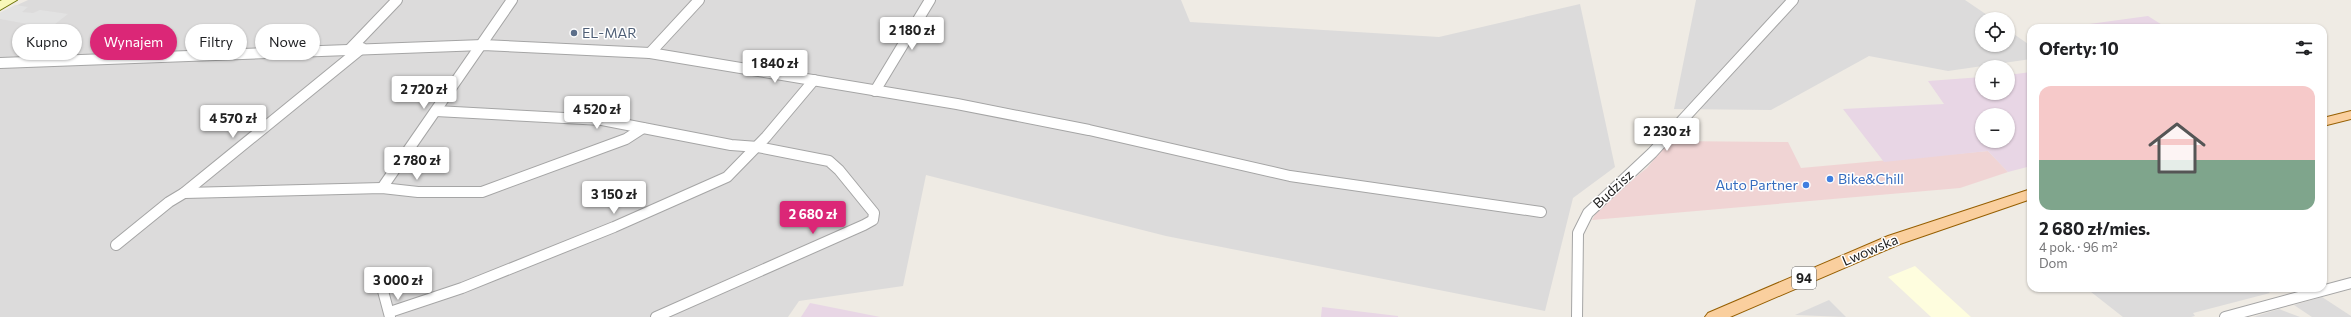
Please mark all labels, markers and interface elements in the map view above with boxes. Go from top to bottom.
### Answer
map controls [1975,12,2015,148]
button: locate [1975,12,2015,52]
pin: 2 180 zł [871,17,953,51]
text: 2 180 zł [889,22,935,38]
chip: Kupno [12,24,82,60]
chip: Wynajem [90,24,177,60]
chip: Filtry [185,24,247,60]
chip: Nowe [255,24,320,60]
place label: EL-MAR [582,24,637,41]
marker: EL-MAR [569,28,579,38]
icon: filters [2293,37,2315,59]
text: Oferty: 10 [2039,38,2119,59]
pin: 1 840 zł [734,50,816,84]
text: 1 840 zł [752,55,798,71]
button: + [1975,60,2015,100]
pin: 2 720 zł [383,76,465,110]
text: 2 720 zł [401,81,447,97]
pin: 4 520 zł [556,96,638,130]
text: 4 520 zł [573,101,621,117]
pin: 4 570 zł [192,105,274,139]
button: − [1975,108,2015,148]
text: 4 570 zł [209,110,257,126]
icon: home [2141,112,2213,184]
pin: 2 230 zł [1626,118,1708,152]
text: 2 230 zł [1643,123,1691,139]
pin: 2 780 zł [376,147,458,181]
text: 2 780 zł [393,152,441,168]
street label: Budzisz [1589,166,1636,212]
place label: Bike&Chill [1838,170,1904,187]
marker: Bike&Chill [1825,174,1835,184]
place label: Auto Partner [1716,176,1798,193]
marker: Auto Partner [1801,180,1811,190]
pin: 3 150 zł [573,181,655,215]
text: 3 150 zł [591,186,637,202]
pin: 2 680 zł [772,201,854,235]
text: 2 680 zł [789,206,837,222]
text: 2 680 zł/mies. [2039,218,2150,239]
street label: Lwowska [1839,230,1900,269]
text: 4 pok. · 96 m² [2039,239,2118,255]
text: Dom [2039,255,2068,271]
pin: 3 000 zł [357,267,439,301]
road number: 94 [1792,267,1816,289]
text: 3 000 zł [373,272,423,288]

